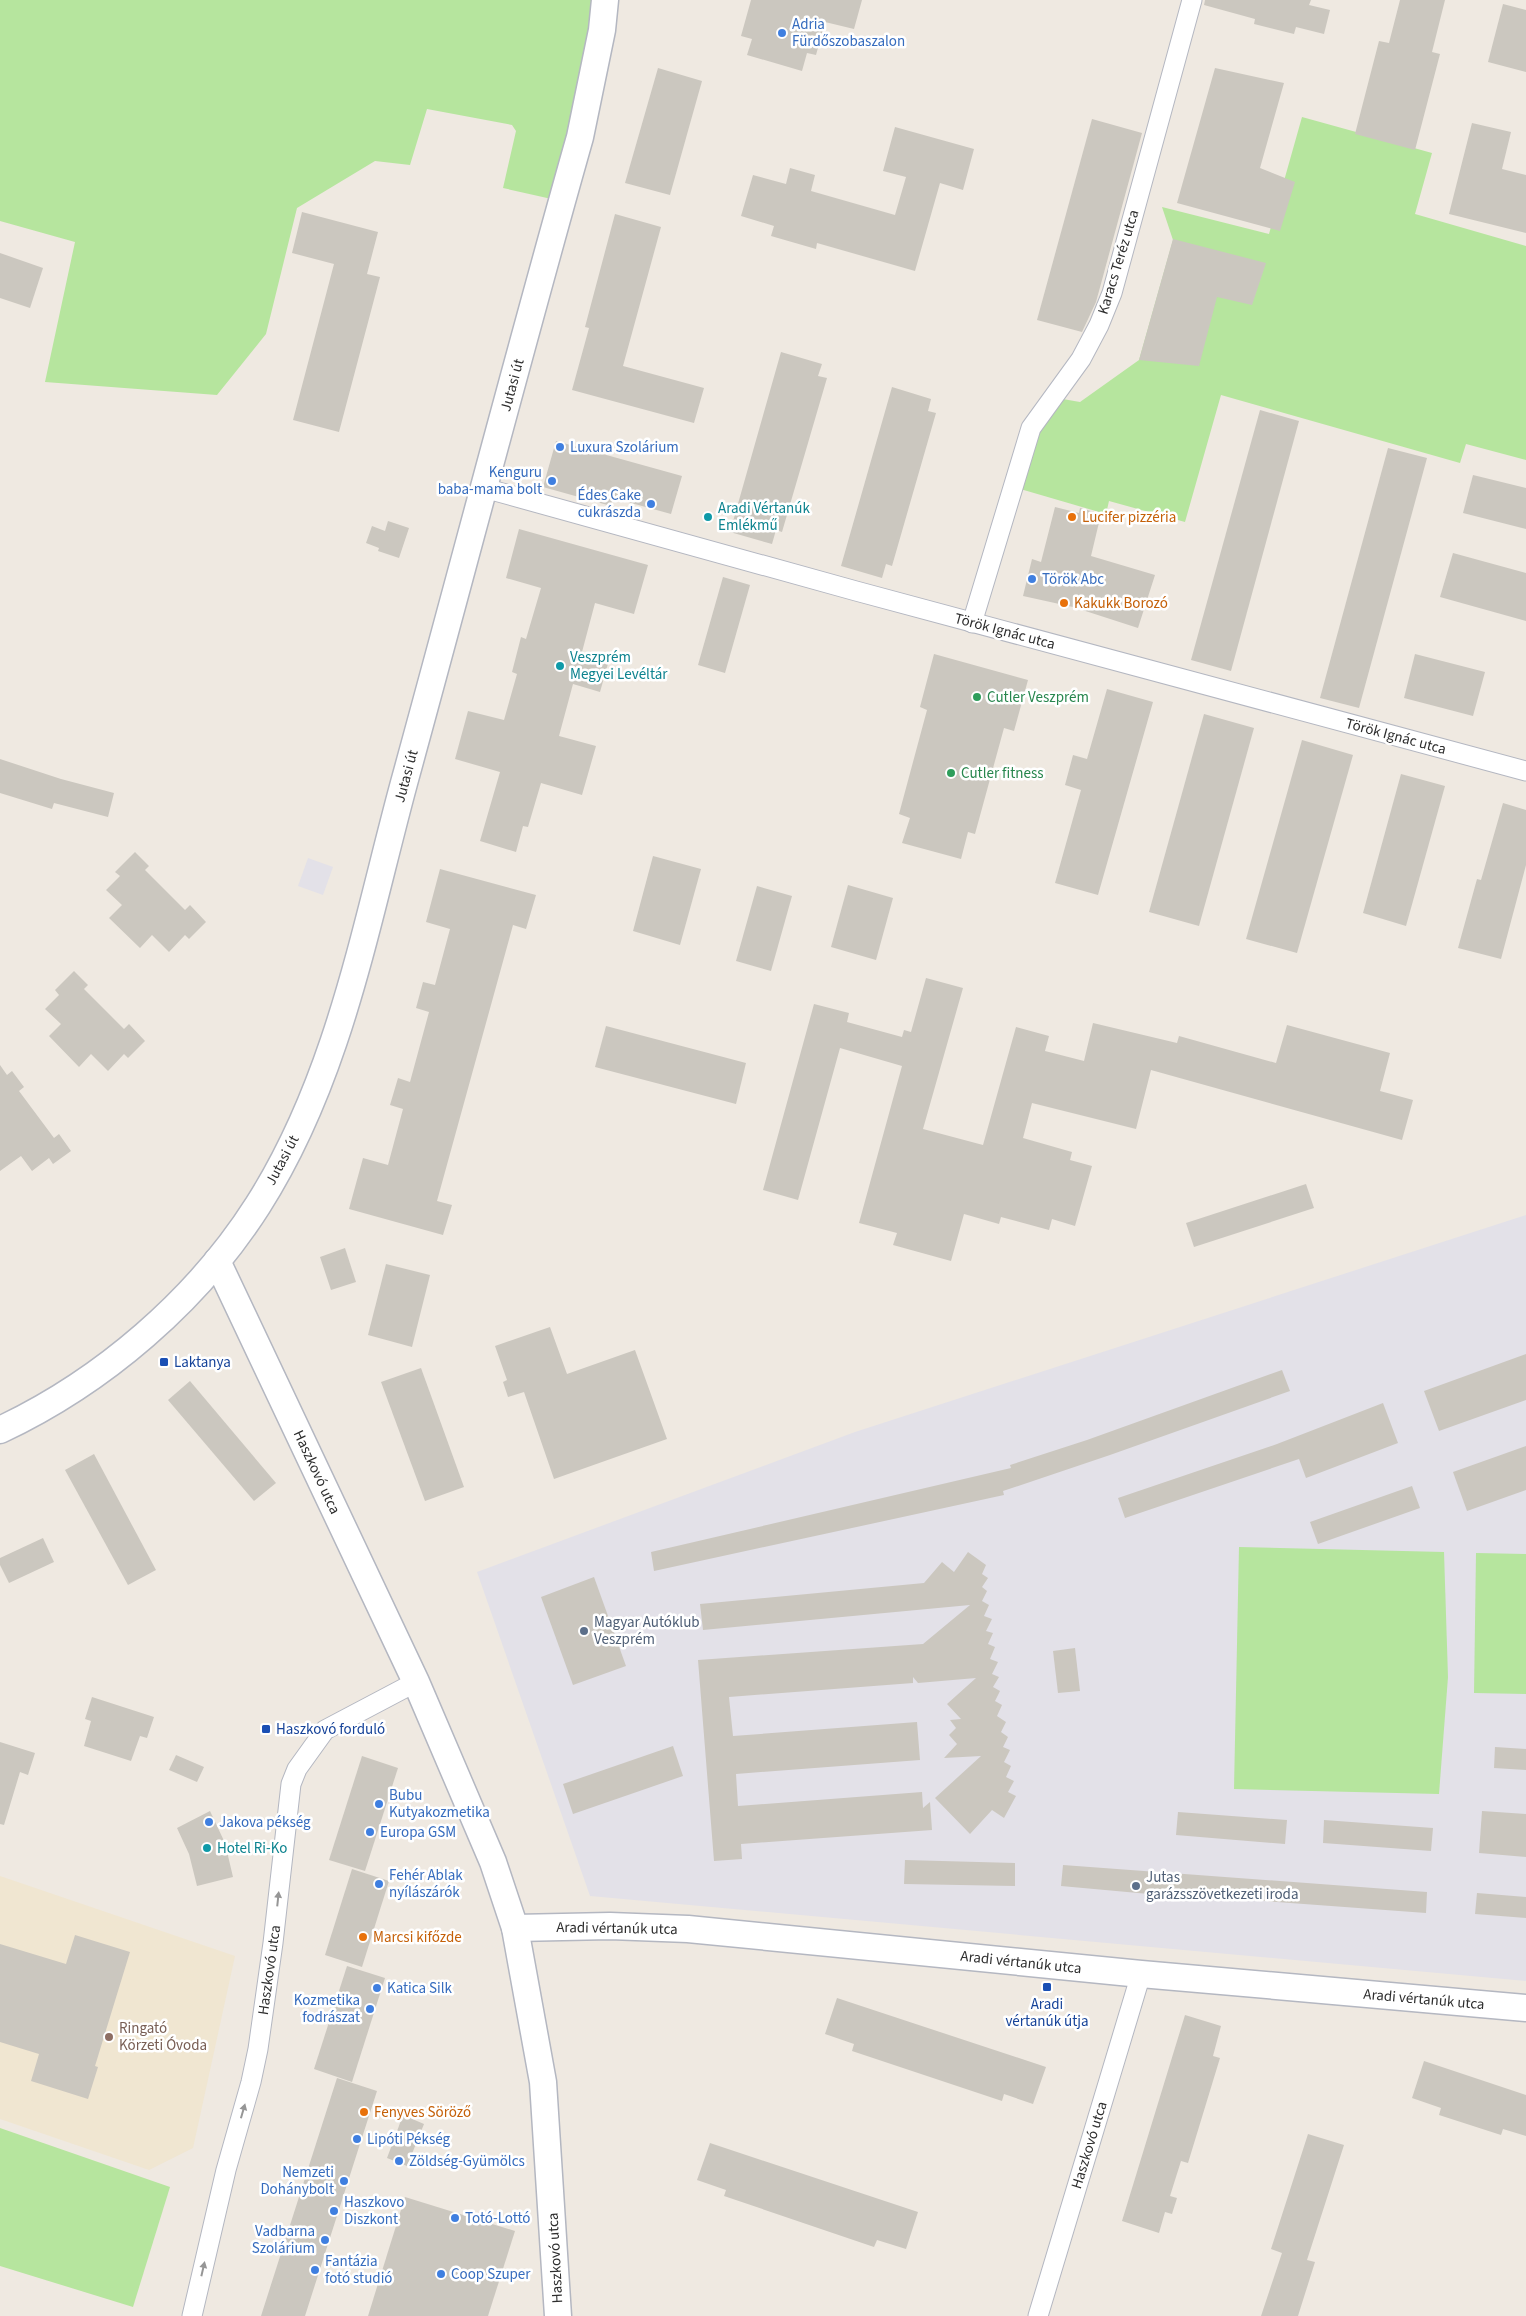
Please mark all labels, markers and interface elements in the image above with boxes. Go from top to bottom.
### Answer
place label: Adria Fürdőszobaszalon [792,14,905,52]
marker: Adria Fürdőszobaszalon [776,27,788,39]
street label: Karacs Teréz utca [1093,207,1144,317]
street label: Jutasi út [495,356,530,414]
place label: Luxura Szolárium [570,437,679,458]
marker: Luxura Szolárium [554,441,566,453]
place label: Kenguru baba-mama bolt [438,462,542,500]
marker: Kenguru baba-mama bolt [546,475,558,487]
place label: Édes Cake cukrászda [577,485,641,523]
marker: Édes Cake cukrászda [645,498,657,510]
place label: Aradi Vértanúk Emlékmű [718,498,810,536]
place label: Lucifer pizzéria [1082,507,1176,528]
marker: Aradi Vértanúk Emlékmű [702,511,714,523]
marker: Lucifer pizzéria [1066,511,1078,523]
place label: Török Abc [1042,569,1104,590]
marker: Török Abc [1026,573,1038,585]
place label: Kakukk Borozó [1074,593,1168,614]
marker: Kakukk Borozó [1058,597,1070,609]
street label: Török Ignác utca [952,608,1057,655]
place label: Veszprém Megyei Levéltár [570,647,668,685]
marker: Veszprém Megyei Levéltár [554,660,566,672]
place label: Cutler Veszprém [987,687,1089,708]
marker: Cutler Veszprém [971,691,983,703]
street label: Török Ignác utca [1343,713,1448,760]
street label: Jutasi út [389,747,424,805]
place label: Cutler fitness [961,763,1043,784]
marker: Cutler fitness [945,767,957,779]
street label: Jutasi út [261,1132,304,1189]
place label: Laktanya [174,1352,231,1373]
marker: Laktanya [158,1356,170,1368]
street label: Haszkovó utca [288,1427,345,1518]
place label: Magyar Autóklub Veszprém [594,1612,700,1650]
marker: Magyar Autóklub Veszprém [578,1625,590,1637]
place label: Haszkovó forduló [276,1719,385,1740]
marker: Haszkovó forduló [260,1723,272,1735]
place label: Bubu Kutyakozmetika [389,1785,490,1823]
marker: Bubu Kutyakozmetika [373,1798,385,1810]
place label: Jakova pékség [219,1812,311,1833]
marker: Jakova pékség [203,1816,215,1828]
place label: Europa GSM [380,1822,456,1843]
marker: Europa GSM [364,1826,376,1838]
place label: Hotel Ri-Ko [217,1838,287,1859]
marker: Hotel Ri-Ko [201,1842,213,1854]
place label: Fehér Ablak nyílászárók [389,1865,463,1903]
place label: Jutas garázsszövetkezeti iroda [1146,1867,1298,1905]
marker: Fehér Ablak nyílászárók [373,1878,385,1890]
marker: Jutas garázsszövetkezeti iroda [1130,1880,1142,1892]
one-way arrow [274,1891,282,1907]
street label: Aradi vértanúk utca [556,1917,678,1940]
street label: Haszkovó utca [253,1924,286,2016]
place label: Marcsi kifőzde [373,1927,462,1948]
marker: Marcsi kifőzde [357,1931,369,1943]
street label: Aradi vértanúk utca [959,1946,1082,1979]
place label: Katica Silk [387,1978,453,1999]
marker: Aradi vértanúk útja [1041,1981,1053,1993]
marker: Katica Silk [371,1982,383,1994]
street label: Aradi vértanúk utca [1362,1984,1485,2015]
place label: Kozmetika fodrászat [294,1990,360,2028]
place label: Aradi vértanúk útja [1005,1994,1089,2032]
marker: Kozmetika fodrászat [364,2003,376,2015]
place label: Ringató Körzeti Óvoda [119,2018,207,2056]
marker: Ringató Körzeti Óvoda [103,2031,115,2043]
street label: Haszkovó utca [1066,2099,1113,2192]
place label: Fenyves Söröző [374,2102,471,2123]
one-way arrow [239,2103,247,2118]
marker: Fenyves Söröző [358,2106,370,2118]
place label: Lipóti Pékség [367,2129,451,2150]
marker: Lipóti Pékség [351,2133,363,2145]
place label: Zöldség-Gyümölcs [409,2151,525,2172]
marker: Zöldség-Gyümölcs [393,2155,405,2167]
place label: Nemzeti Dohánybolt [260,2162,334,2200]
marker: Nemzeti Dohánybolt [338,2175,350,2187]
place label: Haszkovo Diszkont [344,2192,404,2230]
marker: Haszkovo Diszkont [328,2205,340,2217]
place label: Totó-Lottó [465,2208,530,2229]
marker: Totó-Lottó [449,2212,461,2224]
street label: Haszkovó utca [543,2212,568,2304]
place label: Vadbarna Szolárium [252,2221,315,2259]
marker: Vadbarna Szolárium [319,2234,331,2246]
place label: Fantázia fotó studió [325,2251,392,2289]
one-way arrow [199,2261,207,2276]
marker: Fantázia fotó studió [309,2264,321,2276]
place label: Coop Szuper [451,2264,531,2285]
marker: Coop Szuper [435,2268,447,2280]

